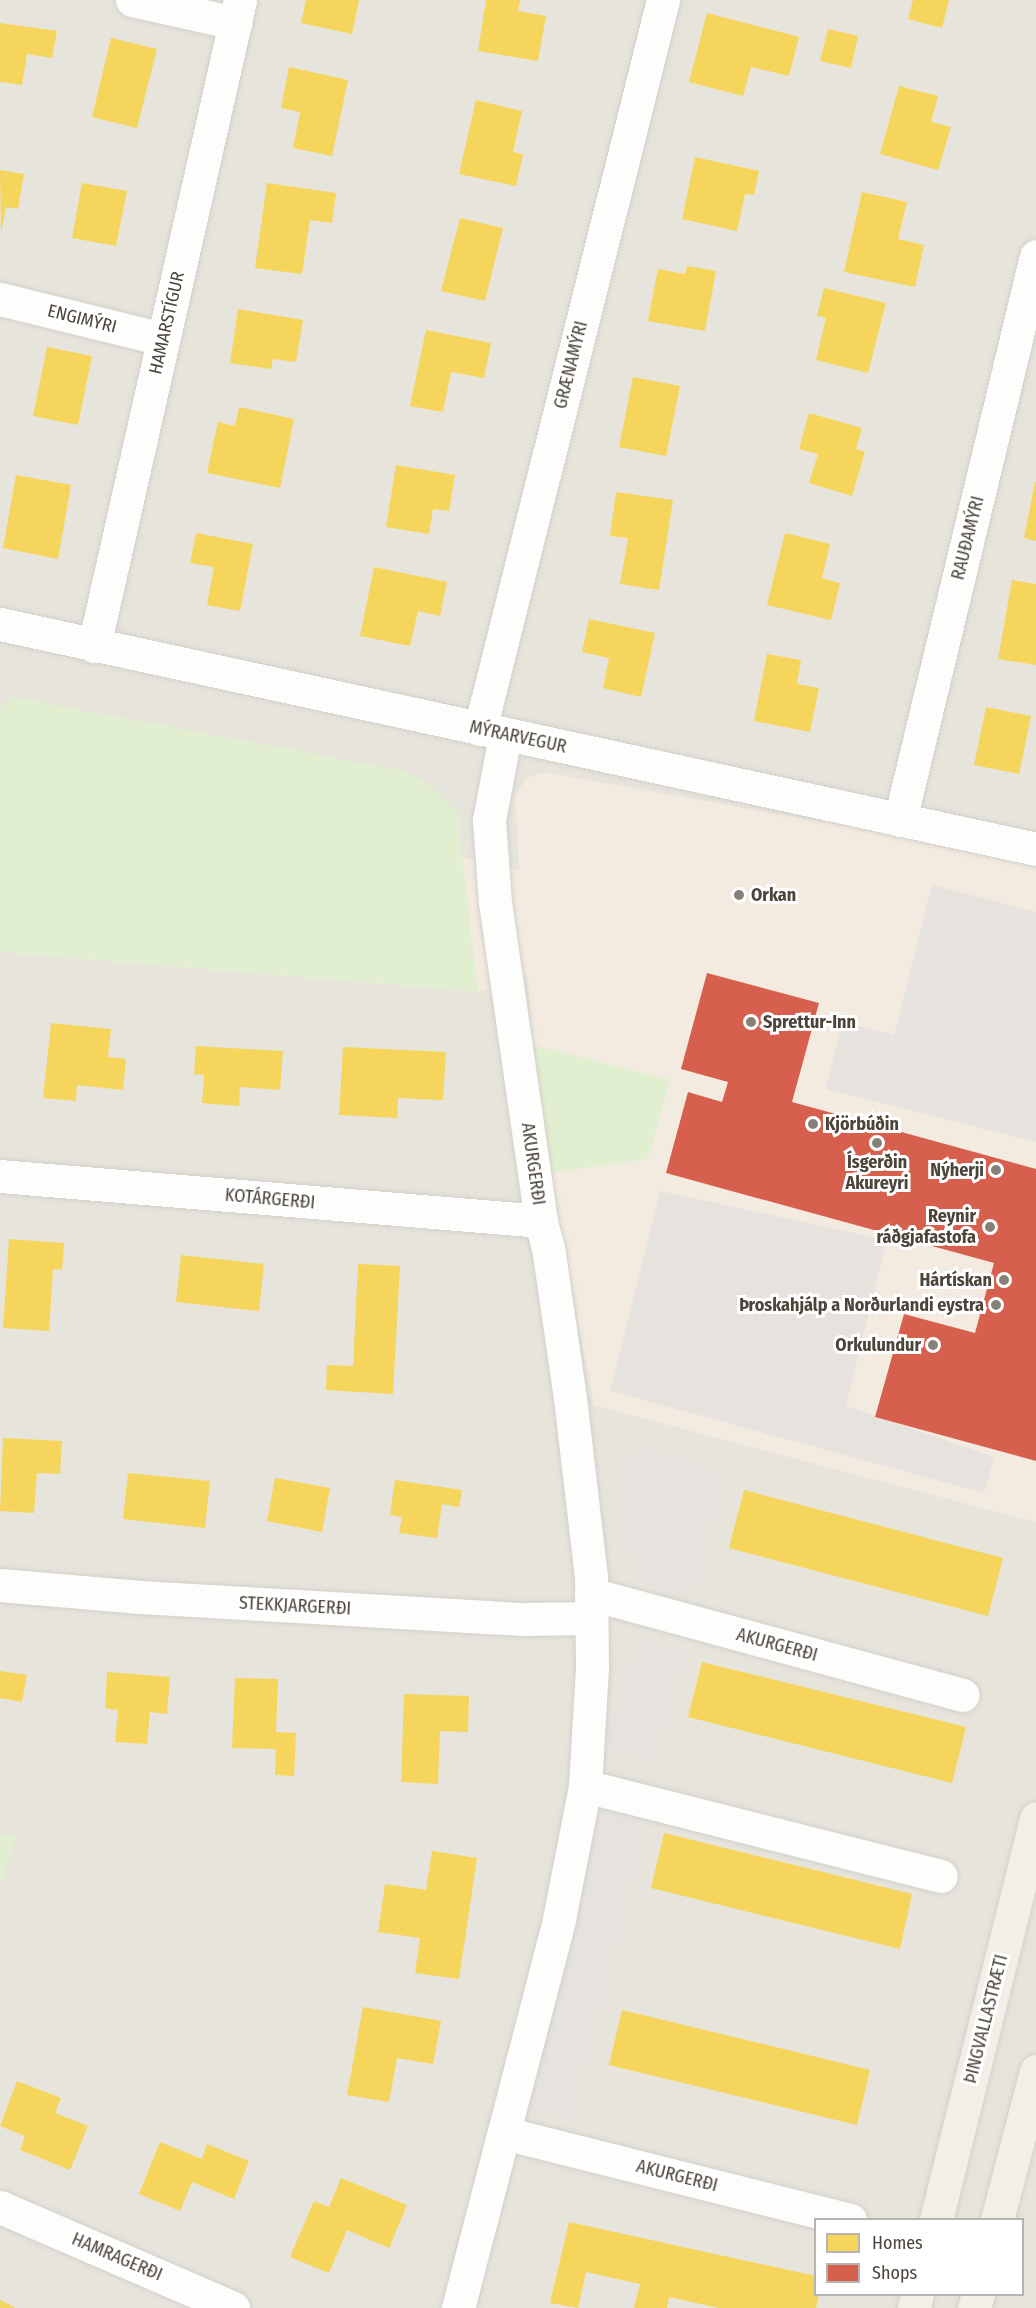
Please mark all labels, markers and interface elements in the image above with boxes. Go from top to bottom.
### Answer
street label: HAMARSTÍGUR [145,270,189,376]
street label: ENGIMÝRI [45,300,119,338]
street label: GRÆNAMÝRI [550,319,592,411]
street label: RAUÐAMÝRI [947,494,989,582]
street label: MÝRARVEGUR [468,716,568,758]
place label: Orkan [751,884,796,906]
marker: Orkan [732,888,746,902]
place label: Sprettur-Inn [763,1011,856,1033]
marker: Sprettur-Inn [744,1015,758,1029]
place label: Kjörbúðin [825,1113,899,1135]
marker: Kjörbúðin [806,1117,820,1131]
street label: AKURGERÐI [517,1121,549,1207]
marker: Ísgerðin Akureyri [870,1136,884,1150]
place label: Ísgerðin Akureyri [846,1152,908,1194]
place label: Nýherji [930,1159,984,1181]
marker: Nýherji [989,1163,1003,1177]
street label: KOTÁRGERÐI [224,1184,316,1214]
place label: Reynir ráðgjafastofa [876,1206,976,1248]
marker: Reynir ráðgjafastofa [981,1218,999,1236]
place label: Hártískan [919,1269,992,1291]
marker: Hártískan [997,1273,1011,1287]
place label: Þroskahjálp a Norðurlandi eystra [739,1294,984,1316]
marker: Þroskahjálp a Norðurlandi eystra [989,1298,1003,1312]
place label: Orkulundur [835,1334,921,1356]
marker: Orkulundur [926,1338,940,1352]
street label: STEKKJARGERÐI [238,1592,352,1620]
street label: AKURGERÐI [734,1624,820,1666]
street label: ÞINGVALLASTRÆTI [960,1952,1012,2086]
street label: AKURGERÐI [634,2155,720,2197]
legend [814,2218,1024,2296]
street label: HAMRAGERÐI [68,2228,166,2286]
text: Homes [872,2232,923,2254]
text: Shops [872,2262,917,2284]

